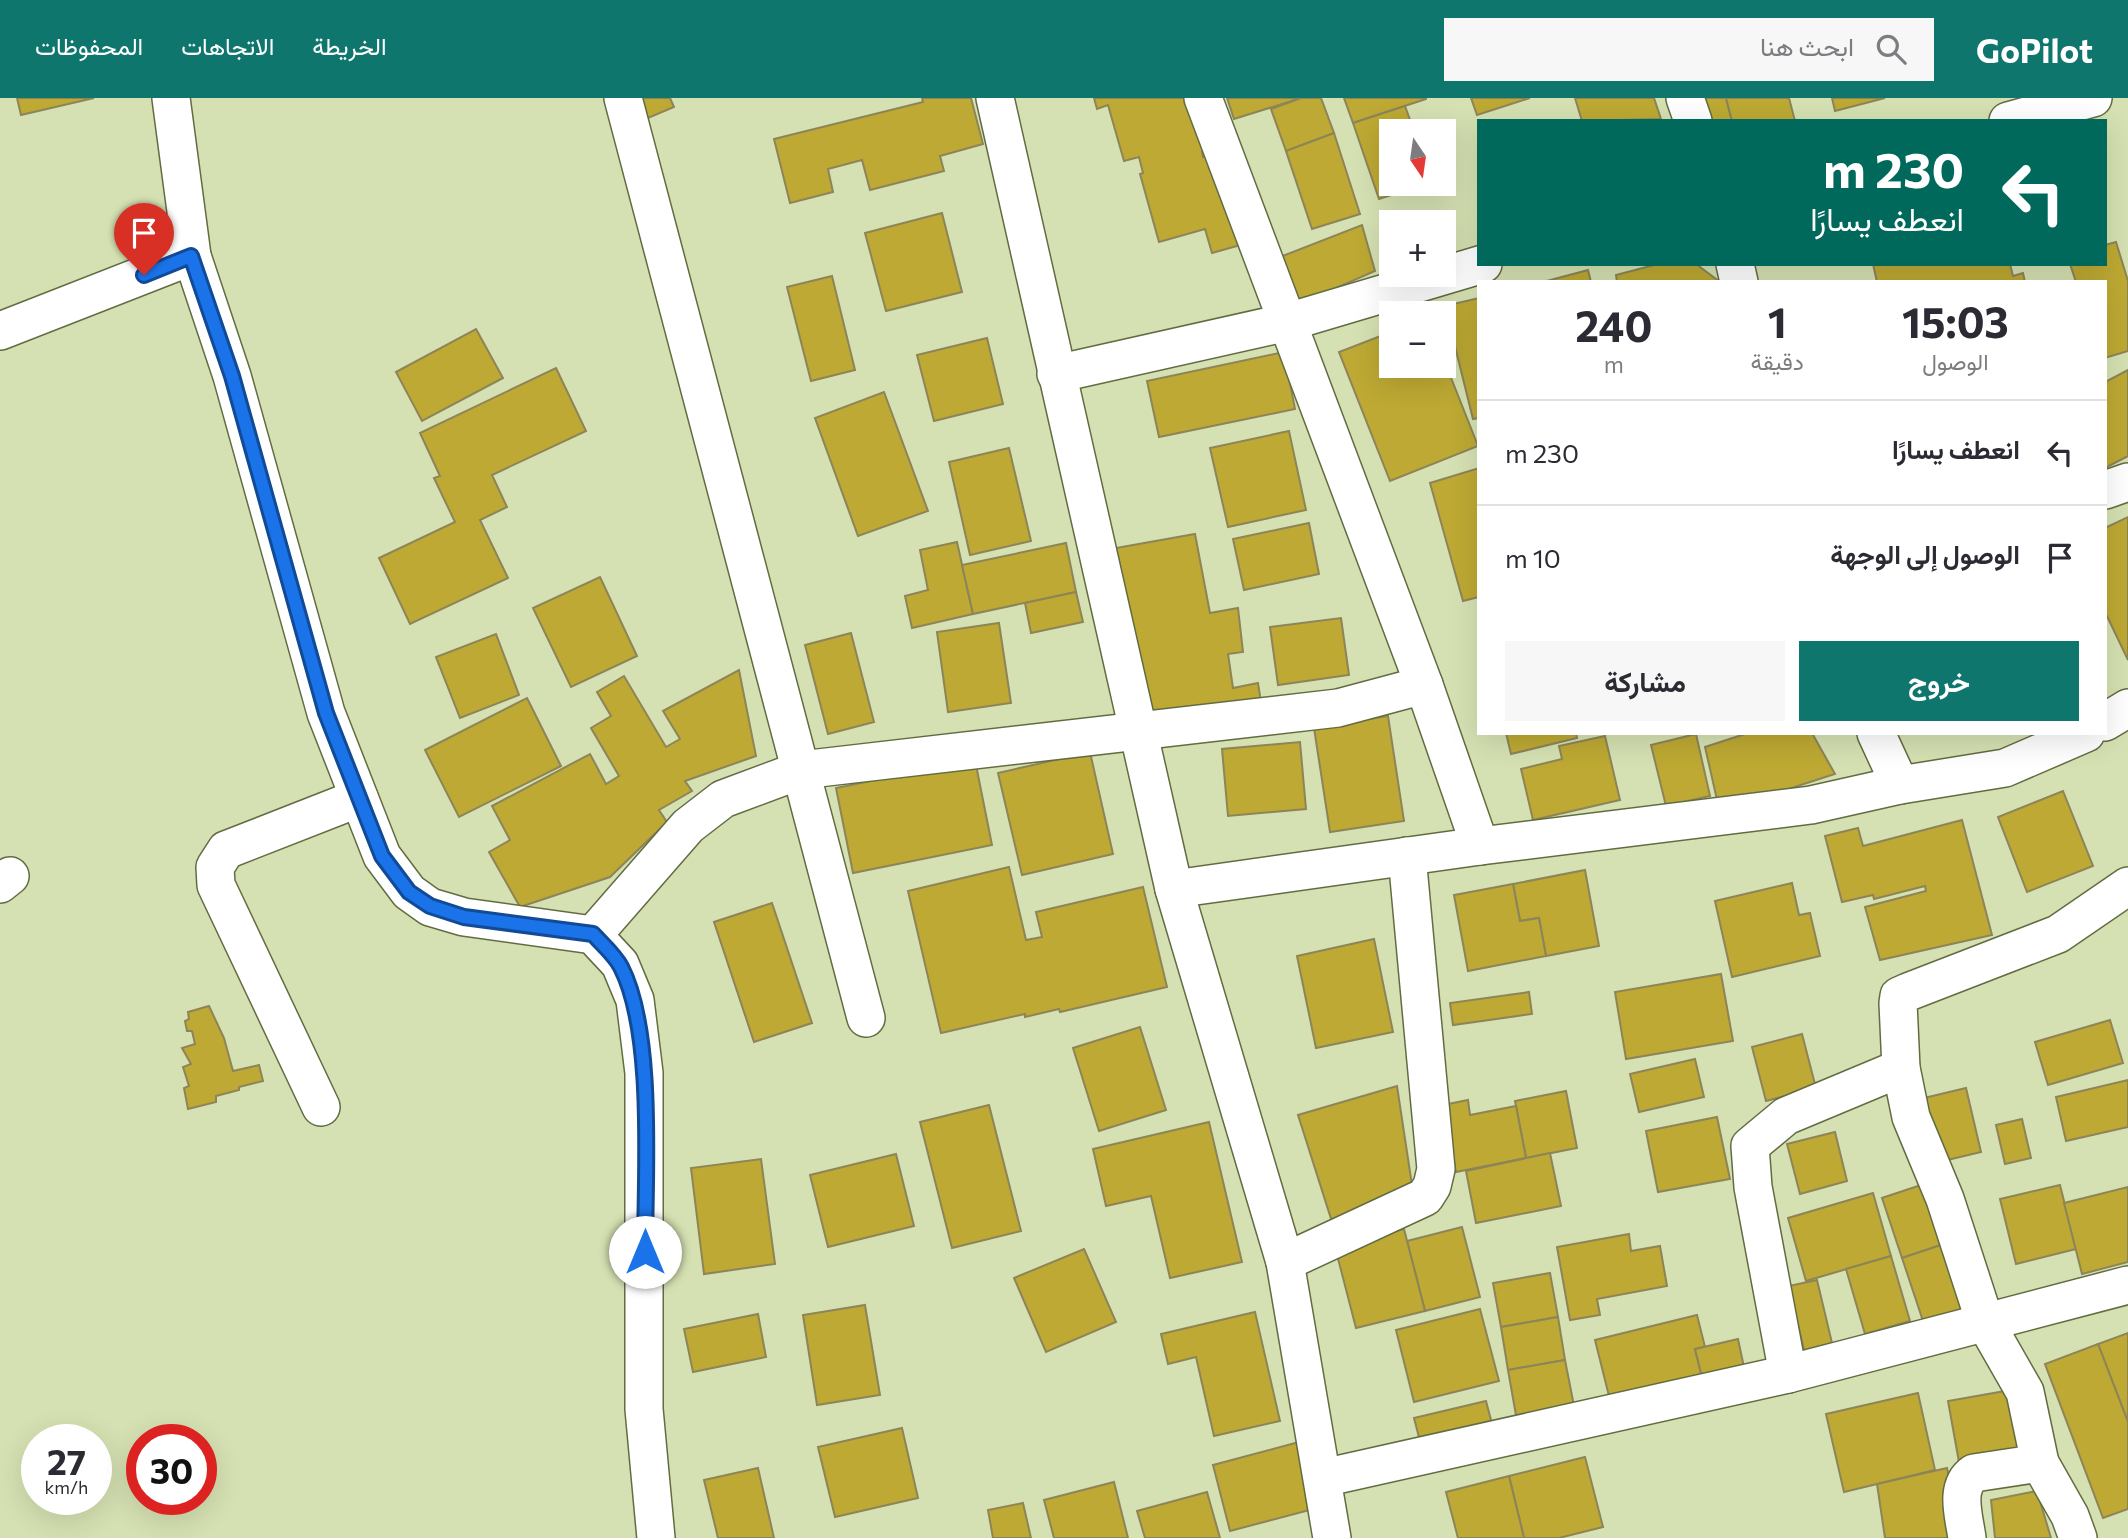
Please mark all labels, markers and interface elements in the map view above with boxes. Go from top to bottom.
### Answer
search box [1444,18,1934,81]
text: GoPilot [1976,29,2093,70]
text: ابحث هنا [1760,30,1854,61]
icon: search [1872,30,1910,68]
text: المحفوظات [35,31,143,60]
text: الاتجاهات [181,31,274,60]
text: الخريطة [312,31,387,60]
north arrow [1379,119,1456,196]
map controls [1379,119,1456,378]
text: 230 m [1823,138,1964,198]
icon: left [1988,147,2079,238]
text: انعطف يسارًا [1810,198,1964,238]
pin [114,203,174,275]
button: + [1379,210,1456,287]
icon: arrive [125,214,163,252]
text: 1 [1768,295,1787,347]
text: 15:03 [1902,295,2009,347]
text: 240 [1575,299,1652,351]
button: − [1379,301,1456,378]
text: دقيقة [1751,347,1804,375]
text: الوصول [1922,347,1989,375]
text: m [1604,350,1624,378]
text: انعطف يسارًا [1892,433,2020,464]
icon: left [2041,434,2079,472]
text: 230 m [1505,437,1579,468]
text: الوصول إلى الوجهة [1830,538,2020,569]
icon: arrive [2041,539,2079,577]
text: 10 m [1505,542,1561,573]
button: مشاركة [1505,641,1785,721]
button: خروج [1799,641,2079,721]
position arrow [608,1215,682,1289]
speed limit sign: 30 [126,1424,217,1515]
text: 27 [47,1439,86,1482]
text: km/h [45,1476,88,1498]

